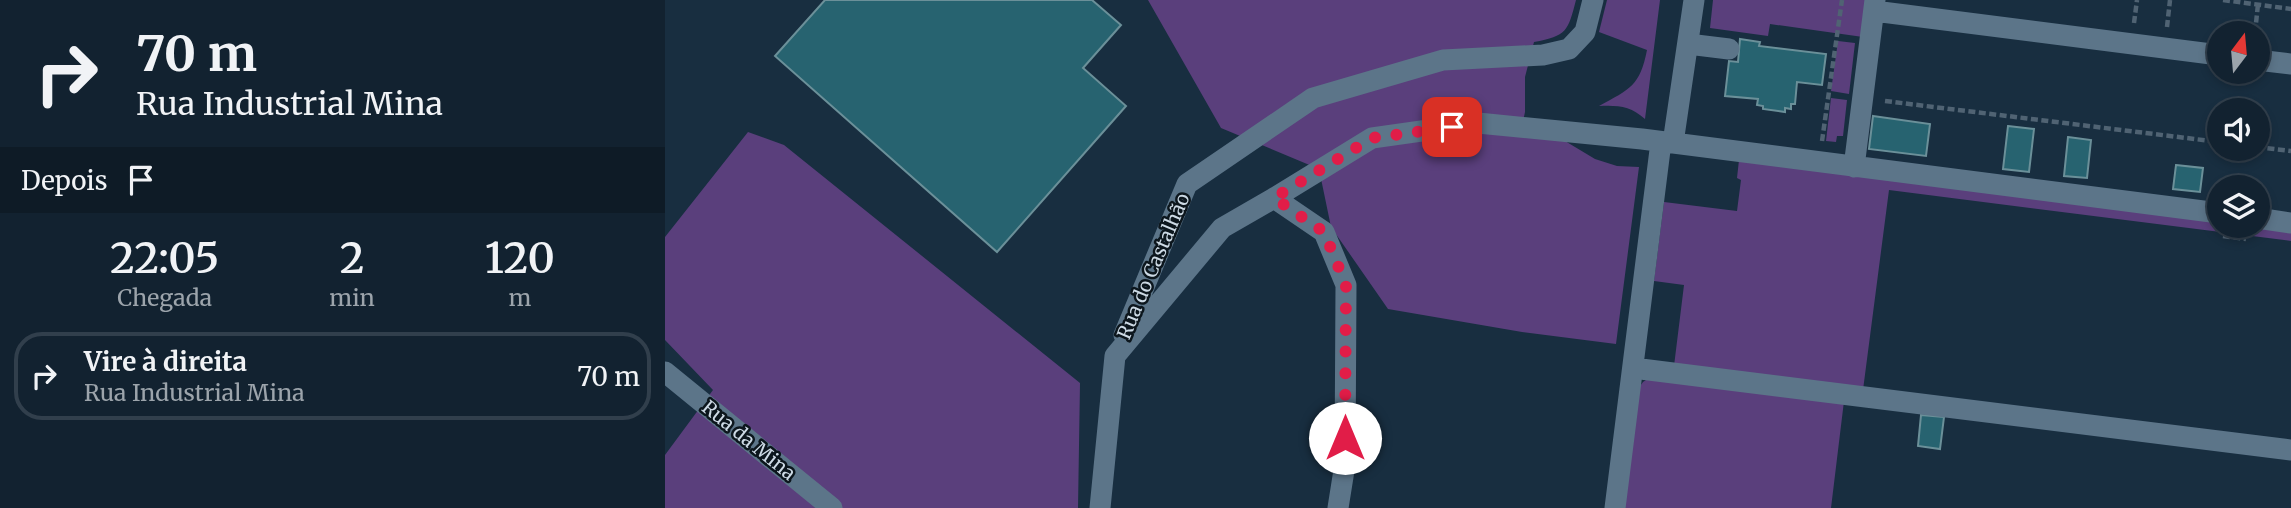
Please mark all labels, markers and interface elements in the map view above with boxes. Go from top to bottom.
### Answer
north arrow [2207,21,2270,84]
map controls [2207,21,2270,238]
text: 70 m [136,23,257,84]
icon: right [21,28,112,119]
text: Rua Industrial Mina [136,84,443,124]
pin [1422,97,1482,157]
button: sound [2207,98,2270,161]
icon: arrive [1433,108,1471,146]
icon: arrive [122,161,160,199]
text: Depois [21,164,108,197]
button: layers [2207,175,2270,238]
street label: Rua do Castalhão [1111,189,1195,343]
text: 22:05 [110,232,219,284]
text: 2 [340,232,365,284]
text: 120 [485,232,555,284]
text: Chegada [117,283,212,312]
text: min [329,283,375,312]
text: m [508,283,531,312]
text: Vire à direita [84,345,247,378]
icon: right [25,357,63,395]
text: 70 m [577,360,640,393]
text: Rua Industrial Mina [84,378,305,407]
street label: Rua da Mina [697,395,801,485]
position arrow [1308,401,1382,475]

